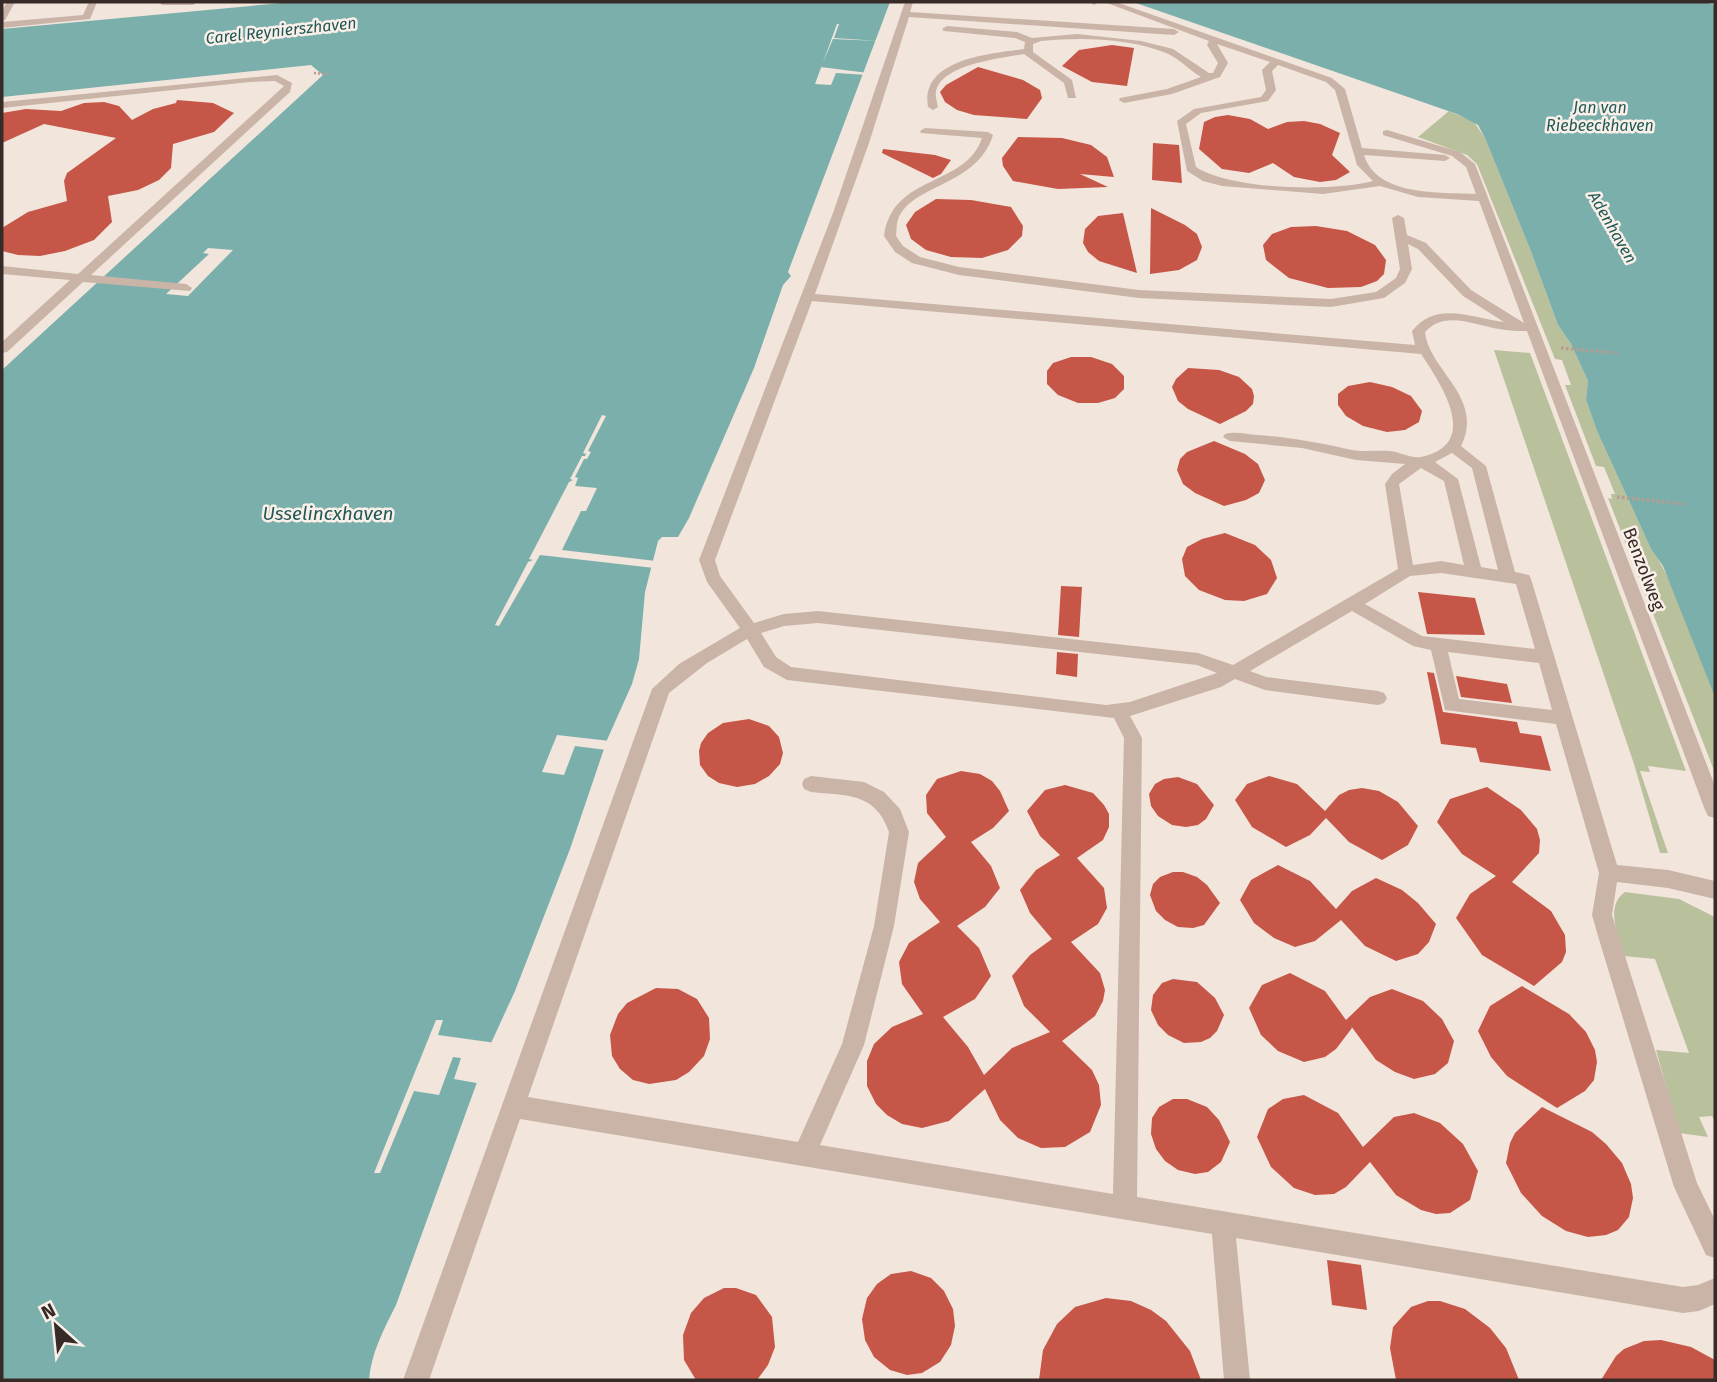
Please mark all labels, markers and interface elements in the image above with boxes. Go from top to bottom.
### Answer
water label: Carel Reynierszhaven [205,13,357,48]
water label: Jan van Riebeeckhaven [1546,98,1654,135]
water label: Adenhaven [1584,187,1641,266]
water label: Usselincxhaven [262,502,394,525]
street label: Benzolweg [1618,524,1670,614]
north arrow [21,1291,91,1361]
text: N [38,1298,59,1324]

